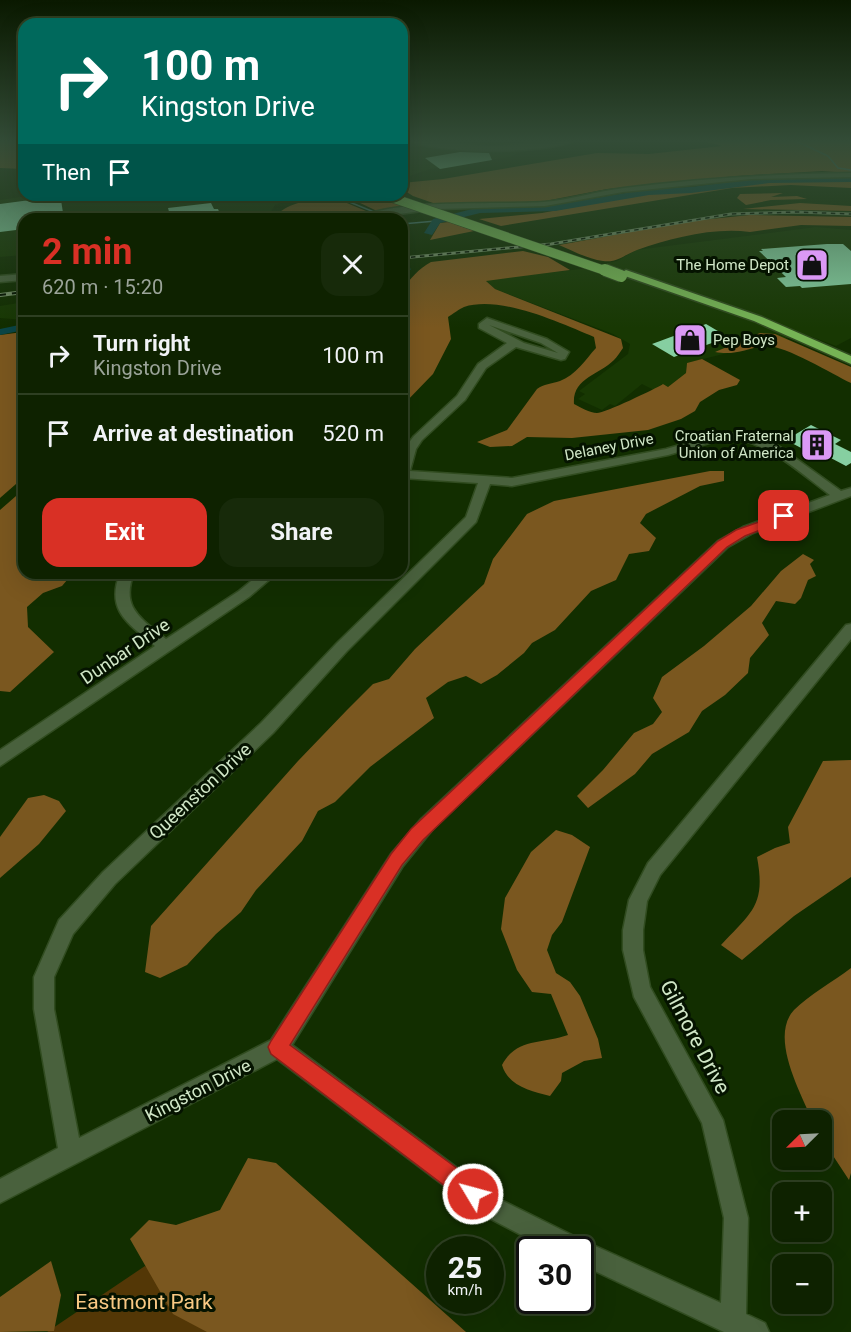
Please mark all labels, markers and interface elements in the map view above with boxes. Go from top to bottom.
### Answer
text: 100 m [141,41,260,90]
icon: right [42,42,120,120]
text: Kingston Drive [141,91,315,123]
icon: arrive [103,156,136,189]
text: Then [42,160,91,185]
text: 2 min [42,231,133,273]
button: close [321,233,384,296]
shop icon: The Home Depot [794,247,830,283]
place label: The Home Depot [676,256,789,274]
text: 620 m · 15:20 [42,275,163,299]
shop icon: Pep Boys [672,322,708,358]
text: Turn right [93,331,190,356]
place label: Pep Boys [713,331,775,349]
icon: right [42,339,75,372]
text: 100 m [322,343,384,368]
text: Kingston Drive [93,356,222,380]
icon: arrive [42,417,75,450]
text: Arrive at destination [93,421,294,446]
text: 520 m [322,421,384,446]
place label: Croatian Fraternal Union of America [675,427,794,462]
building icon: Croatian Fraternal Union of America [799,427,835,463]
street label: Delaney Drive [563,430,655,464]
pin [758,490,809,541]
button: Exit [42,498,207,567]
button: Share [219,498,384,567]
icon: arrive [767,499,800,532]
street label: Dunbar Drive [77,614,173,688]
street label: Queenston Drive [145,738,255,844]
street label: Gilmore Drive [655,976,735,1098]
street label: Kingston Drive [142,1054,254,1126]
north arrow [772,1110,832,1170]
map controls [772,1110,832,1314]
position arrow [441,1162,505,1226]
button: + [772,1182,832,1242]
speed limit sign: 30 [516,1236,594,1314]
text: 25 [448,1250,482,1285]
button: − [772,1254,832,1314]
text: km/h [447,1281,483,1299]
park label: Eastmont Park [75,1290,213,1314]

